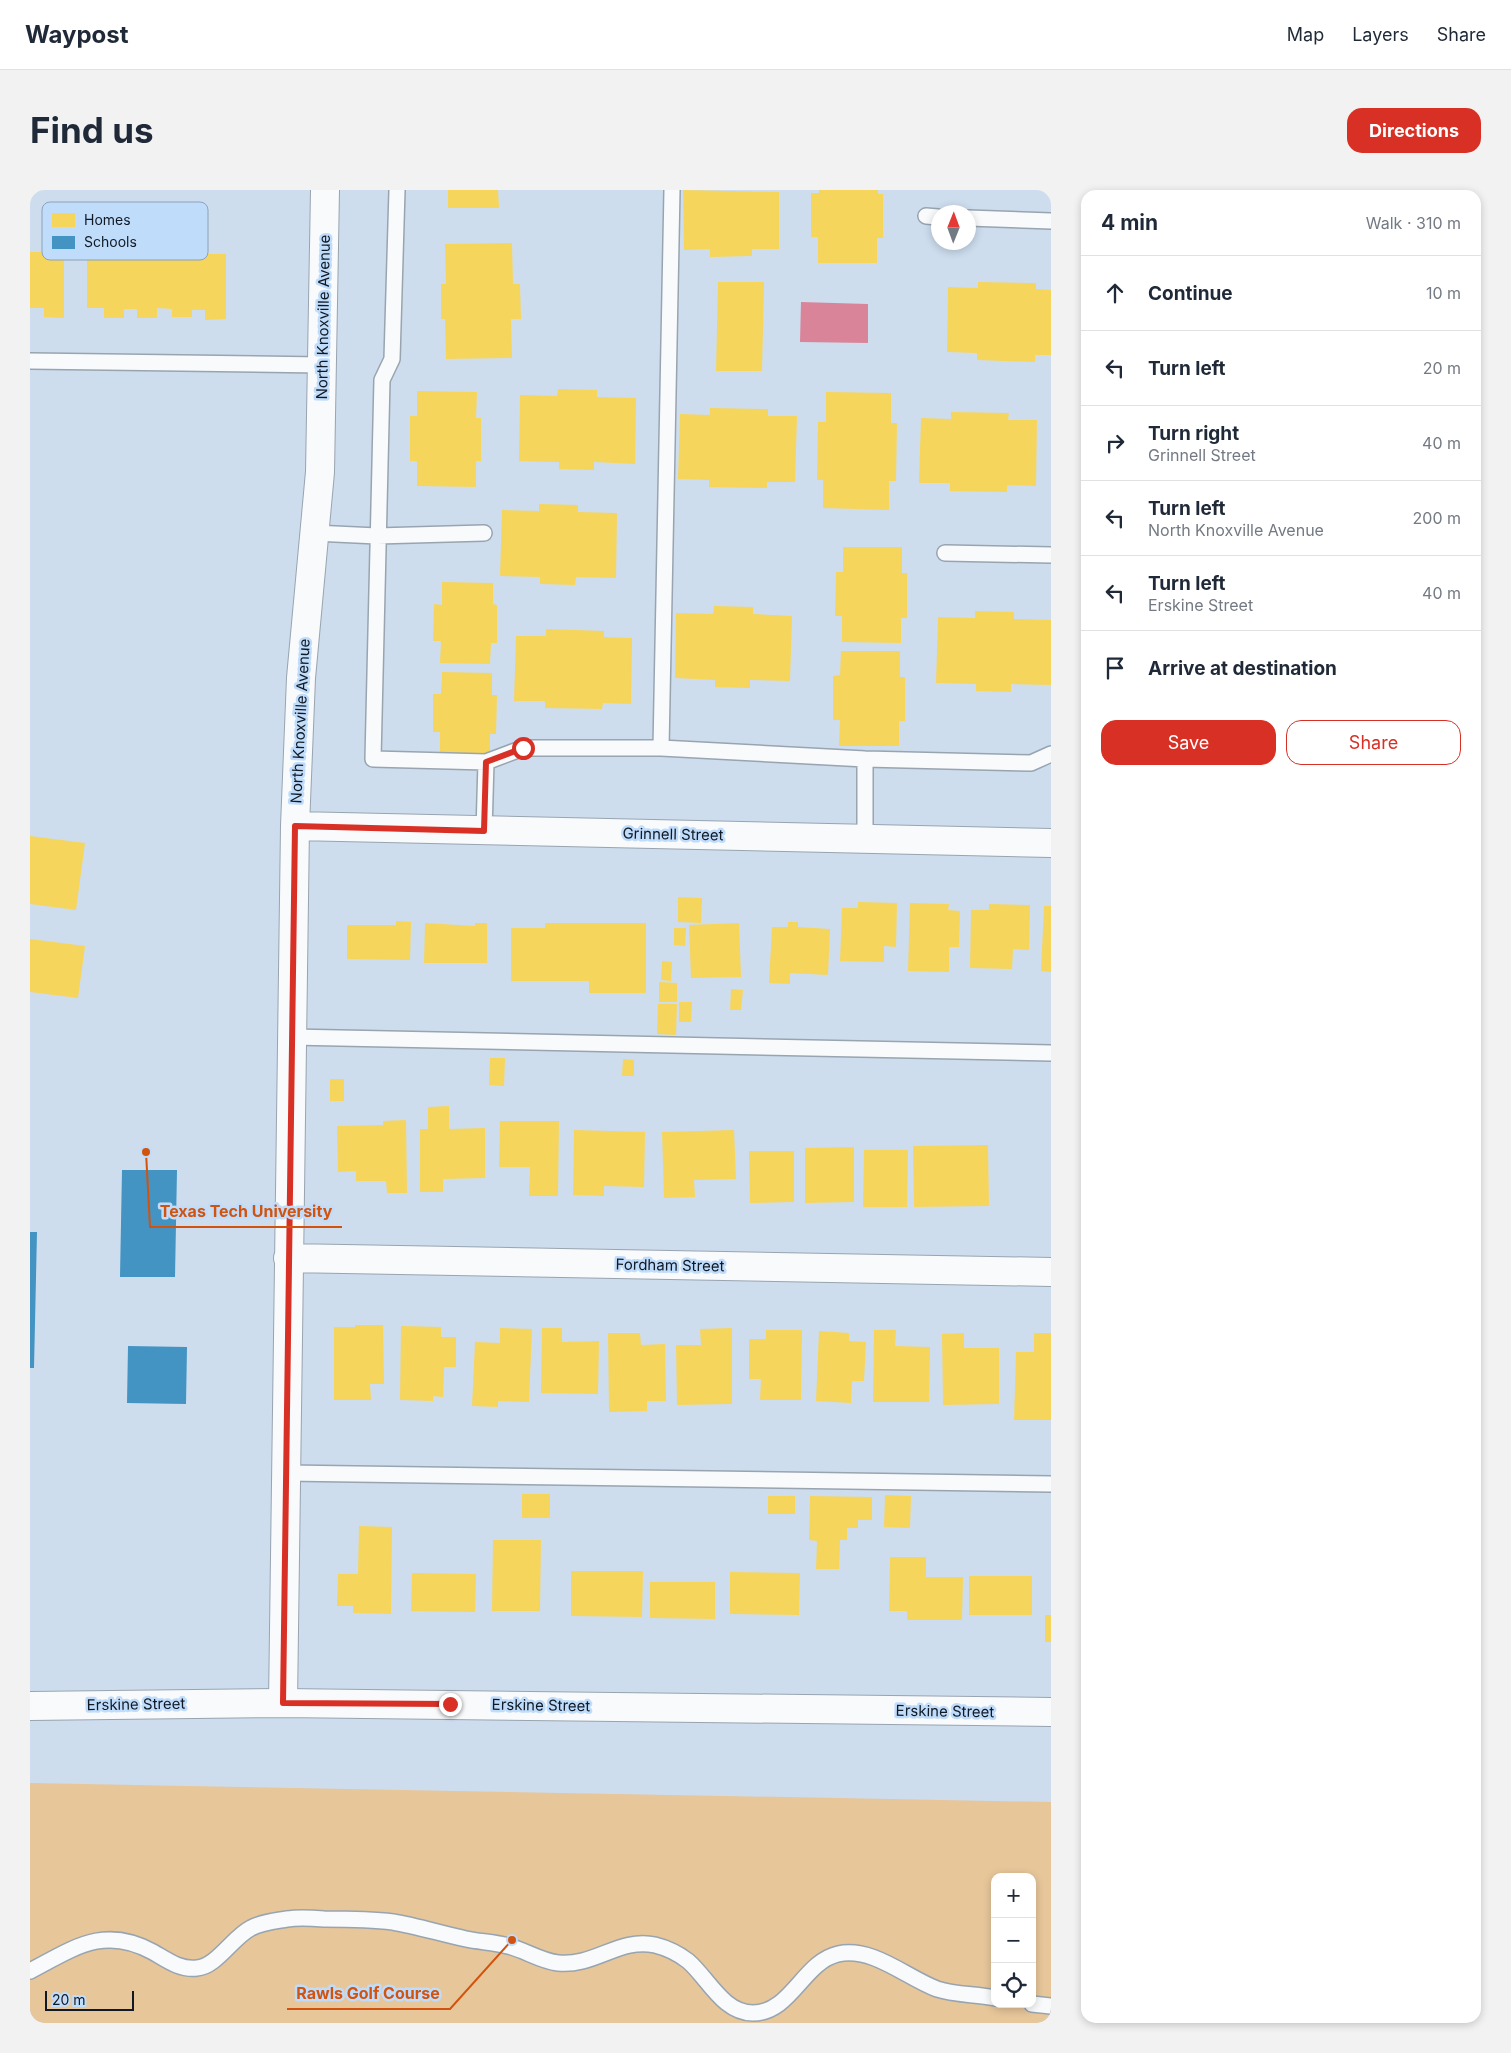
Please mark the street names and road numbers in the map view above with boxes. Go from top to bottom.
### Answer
street label: North Knoxville Avenue [312,234,334,400]
street label: North Knoxville Avenue [286,638,314,804]
street label: Grinnell Street [622,824,724,844]
street label: Fordham Street [615,1255,725,1275]
street label: Erskine Street [87,1694,186,1714]
street label: Erskine Street [492,1695,591,1715]
street label: Erskine Street [896,1701,995,1721]

